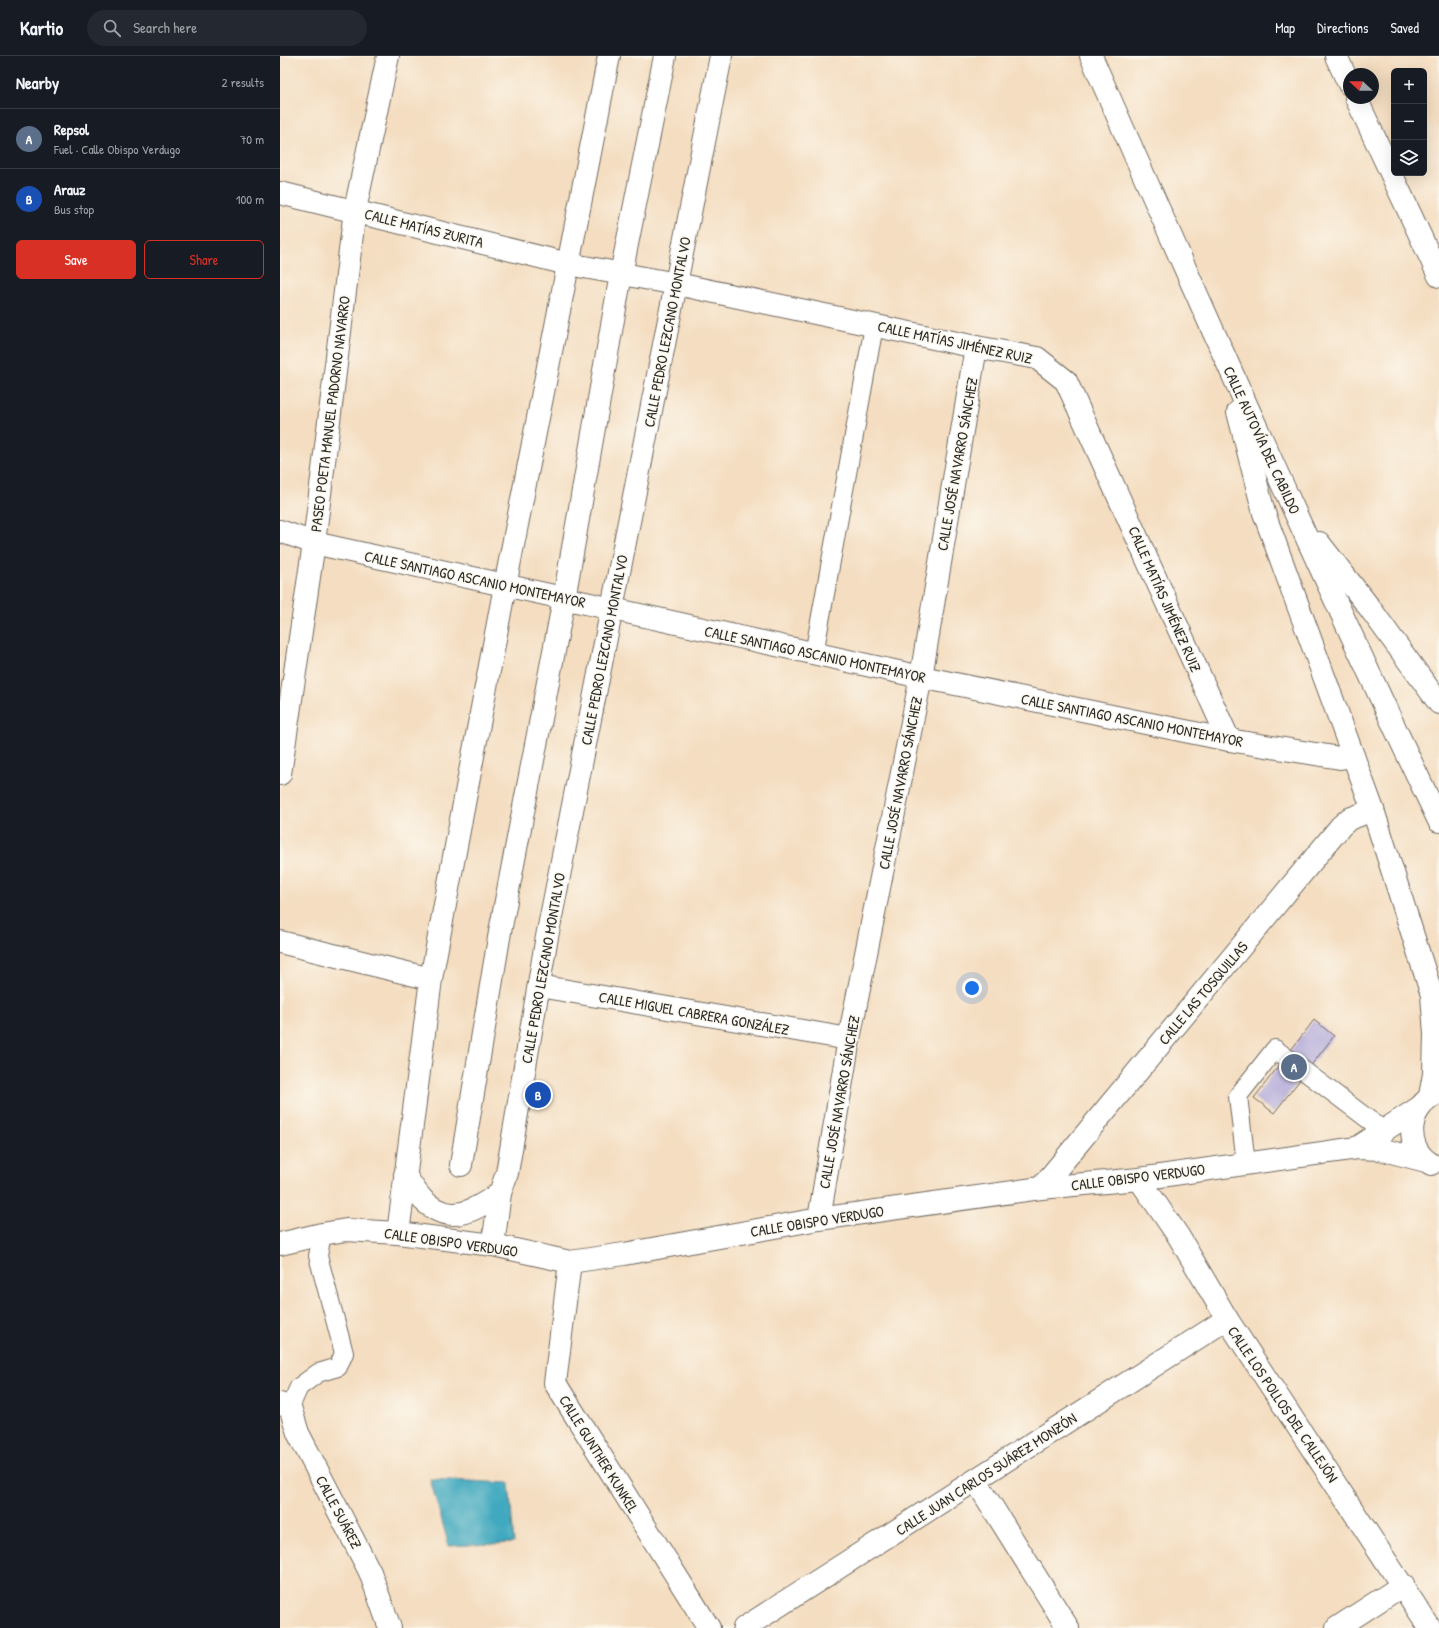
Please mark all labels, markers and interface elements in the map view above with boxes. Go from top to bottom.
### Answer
search box [87,10,367,46]
text: Kartio [20,15,63,41]
icon: search [101,17,123,39]
text: Search here [133,17,197,38]
text: Map [1275,18,1295,37]
text: Directions [1317,18,1368,37]
text: Saved [1390,18,1419,37]
north arrow [1343,68,1379,104]
map controls [1391,68,1427,176]
button: + [1391,68,1427,104]
text: Nearby [16,71,59,94]
text: 2 results [222,73,264,91]
button: − [1391,104,1427,140]
text: Repsol [54,119,89,140]
text: A [26,130,32,148]
text: 70 m [240,130,264,148]
text: Fuel · Calle Obispo Verdugo [54,140,180,158]
button: layers [1391,140,1427,176]
text: Arauz [54,179,85,200]
text: B [26,190,32,208]
text: 100 m [236,190,264,208]
text: Bus stop [54,200,94,218]
street label: CALLE MATÍAS ZURITA [362,203,486,253]
street label: CALLE PEDRO LEZCANO MONTALVO [638,235,696,429]
button: Save [16,240,136,279]
button: Share [144,240,264,279]
street label: PASEO POETA MANUEL PADORNO NAVARRO [305,295,355,533]
street label: CALLE MATÍAS JIMÉNEZ RUIZ [876,315,1035,369]
street label: CALLE AUTOVÍA DEL CABILDO [1218,363,1306,517]
street label: CALLE JOSÉ NAVARRO SÁNCHEZ [931,375,983,552]
street label: CALLE MATÍAS JIMÉNEZ RUIZ [1123,523,1207,676]
street label: CALLE SANTIAGO ASCANIO MONTEMAYOR [362,545,588,613]
street label: CALLE PEDRO LEZCANO MONTALVO [575,553,633,747]
street label: CALLE SANTIAGO ASCANIO MONTEMAYOR [702,620,928,688]
street label: CALLE SANTIAGO ASCANIO MONTEMAYOR [1019,688,1245,752]
street label: CALLE JOSÉ NAVARRO SÁNCHEZ [873,694,927,871]
street label: CALLE PEDRO LEZCANO MONTALVO [516,871,570,1065]
street label: CALLE LAS TOSQUILLAS [1153,937,1253,1049]
your location [962,978,982,998]
street label: CALLE MIGUEL CABRERA GONZÁLEZ [597,986,791,1040]
street label: CALLE JOSÉ NAVARRO SÁNCHEZ [813,1013,865,1190]
pin: A [1281,1052,1307,1082]
pin: B [525,1080,551,1110]
street label: CALLE OBISPO VERDUGO [1070,1158,1206,1196]
street label: CALLE OBISPO VERDUGO [749,1200,885,1242]
street label: CALLE OBISPO VERDUGO [383,1222,519,1262]
street label: CALLE LOS POLLOS DEL CALLEJÓN [1223,1322,1343,1486]
street label: CALLE GUNTHER KUNKEL [554,1391,644,1517]
street label: CALLE JUAN CARLOS SUÁREZ MONZÓN [891,1407,1081,1541]
street label: CALLE SUÁREZ [311,1472,367,1553]

